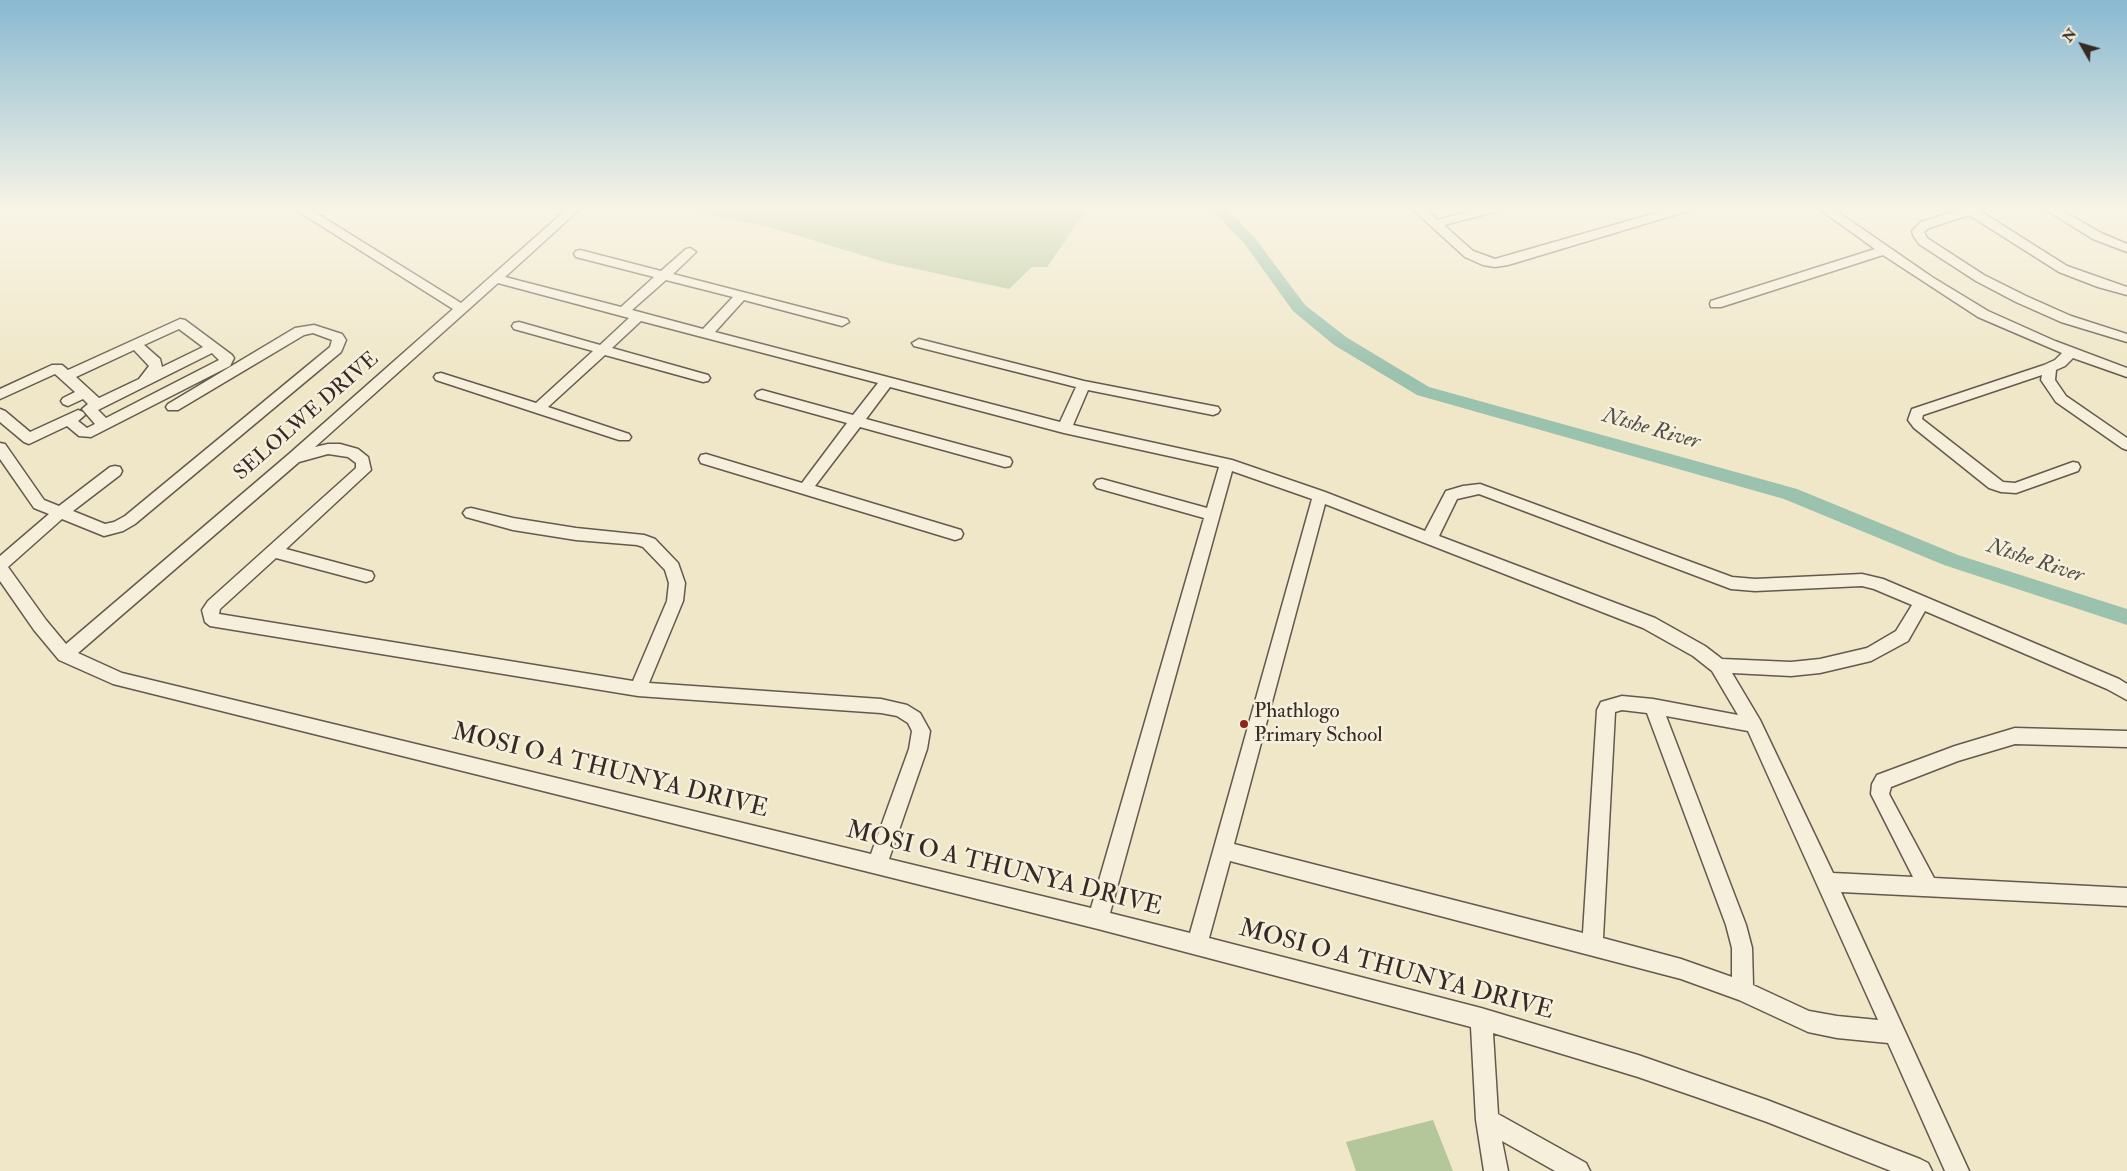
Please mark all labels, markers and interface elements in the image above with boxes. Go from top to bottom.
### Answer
north arrow [2057,20,2107,70]
text: N [2059,25,2080,46]
street label: SELOLWE DRIVE [230,347,384,487]
water label: Ntshe River [1599,404,1703,456]
water label: Ntshe River [1983,534,2087,590]
place label: Phathlogo Primary School [1254,699,1383,749]
street label: MOSI O A THUNYA DRIVE [449,718,771,826]
marker: Phathlogo Primary School [1238,718,1250,730]
street label: MOSI O A THUNYA DRIVE [843,816,1165,924]
street label: MOSI O A THUNYA DRIVE [1235,915,1557,1027]

